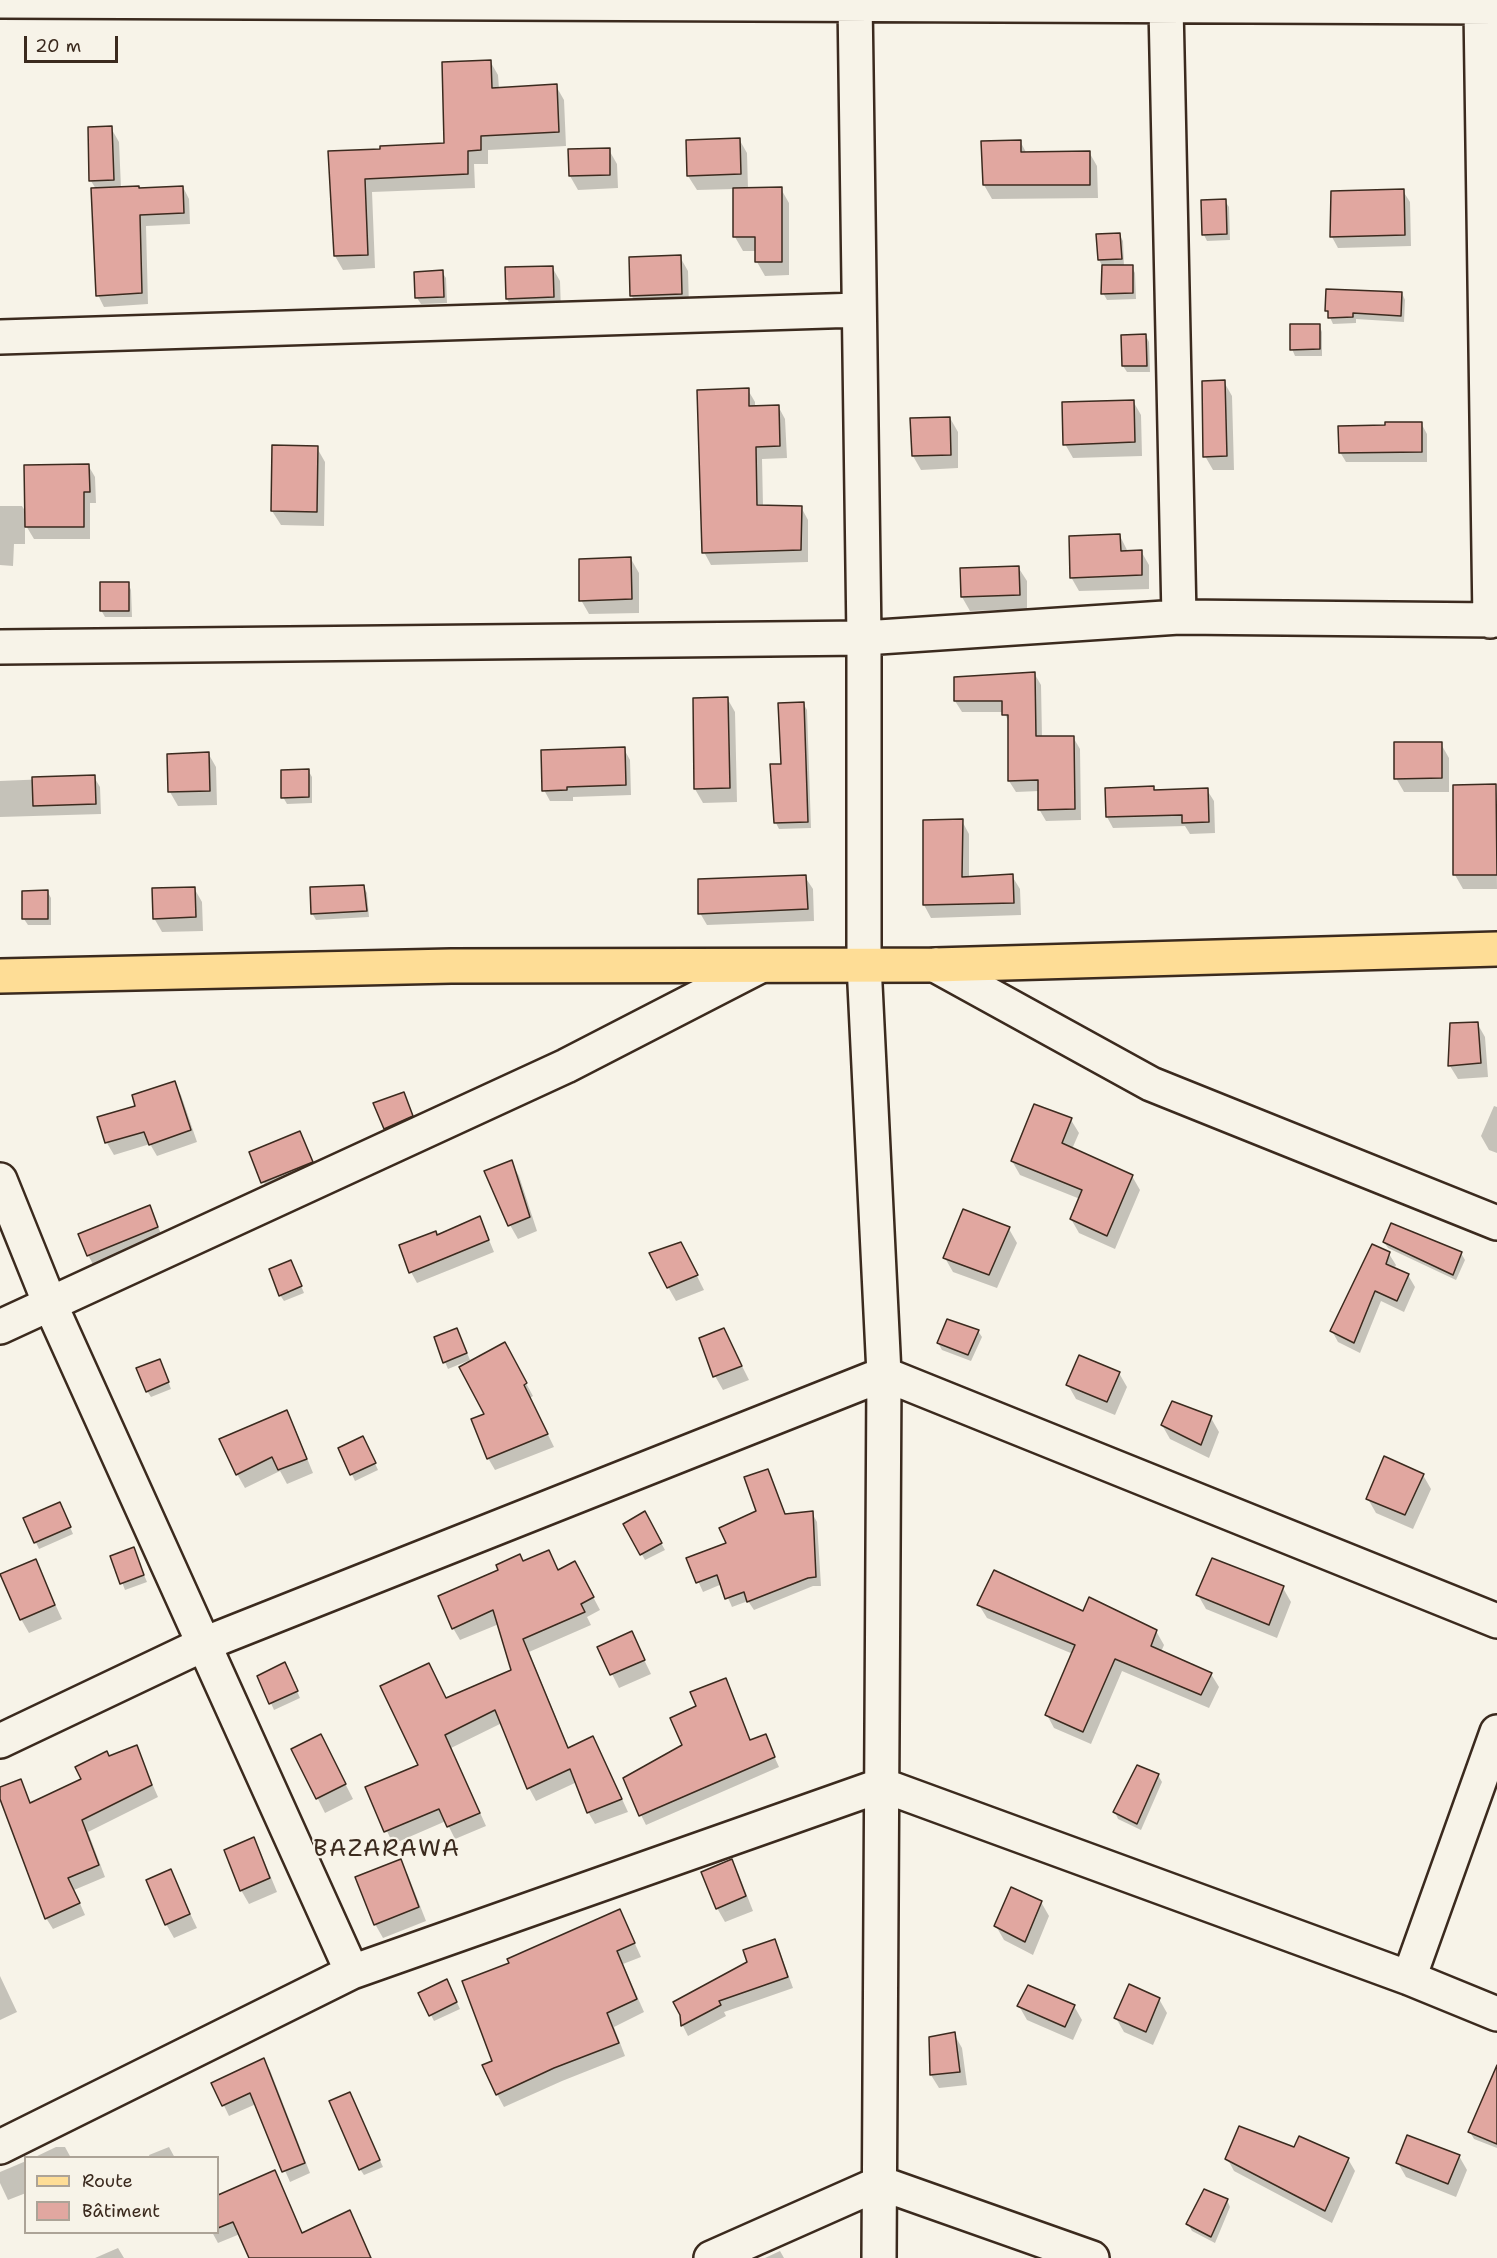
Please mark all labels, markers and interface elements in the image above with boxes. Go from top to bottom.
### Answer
scale bar [27,24,122,62]
text: 20 m [35,34,81,58]
district label: BAZARAWA [313,1836,461,1864]
legend [24,2156,219,2234]
text: Route [82,2169,133,2193]
text: Bâtiment [82,2199,160,2223]

